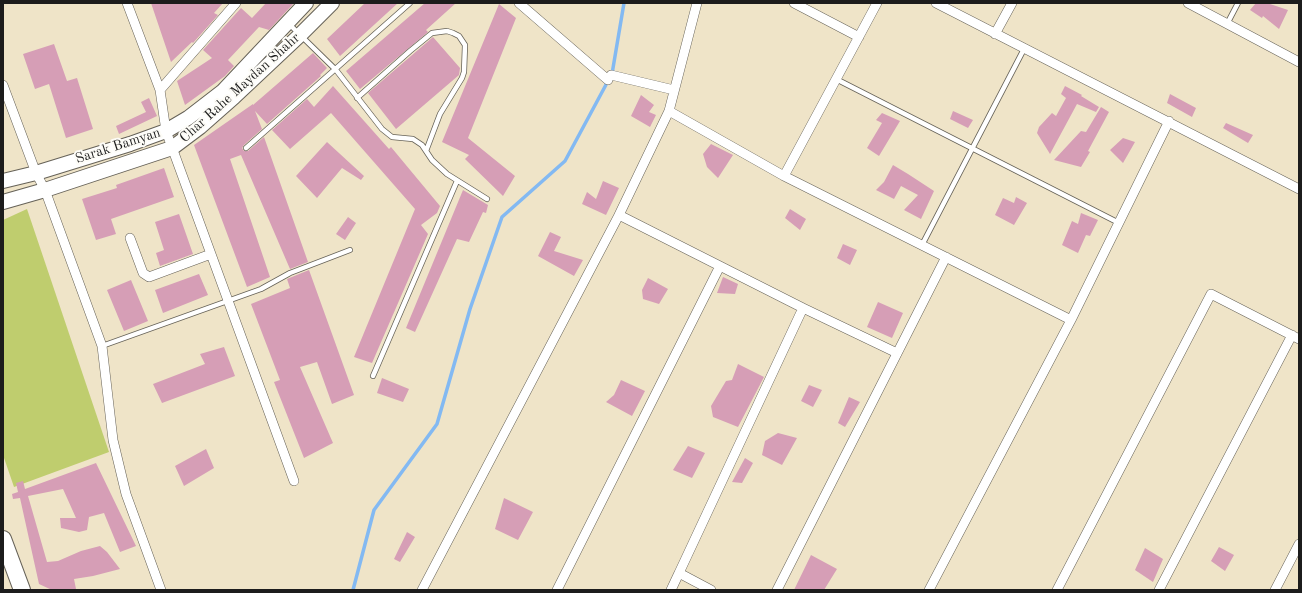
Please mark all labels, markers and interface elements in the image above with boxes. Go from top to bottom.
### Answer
street label: Char Rahe Maydan Shahr [176,30,304,146]
street label: Sarak Bamyan [73,124,163,168]

